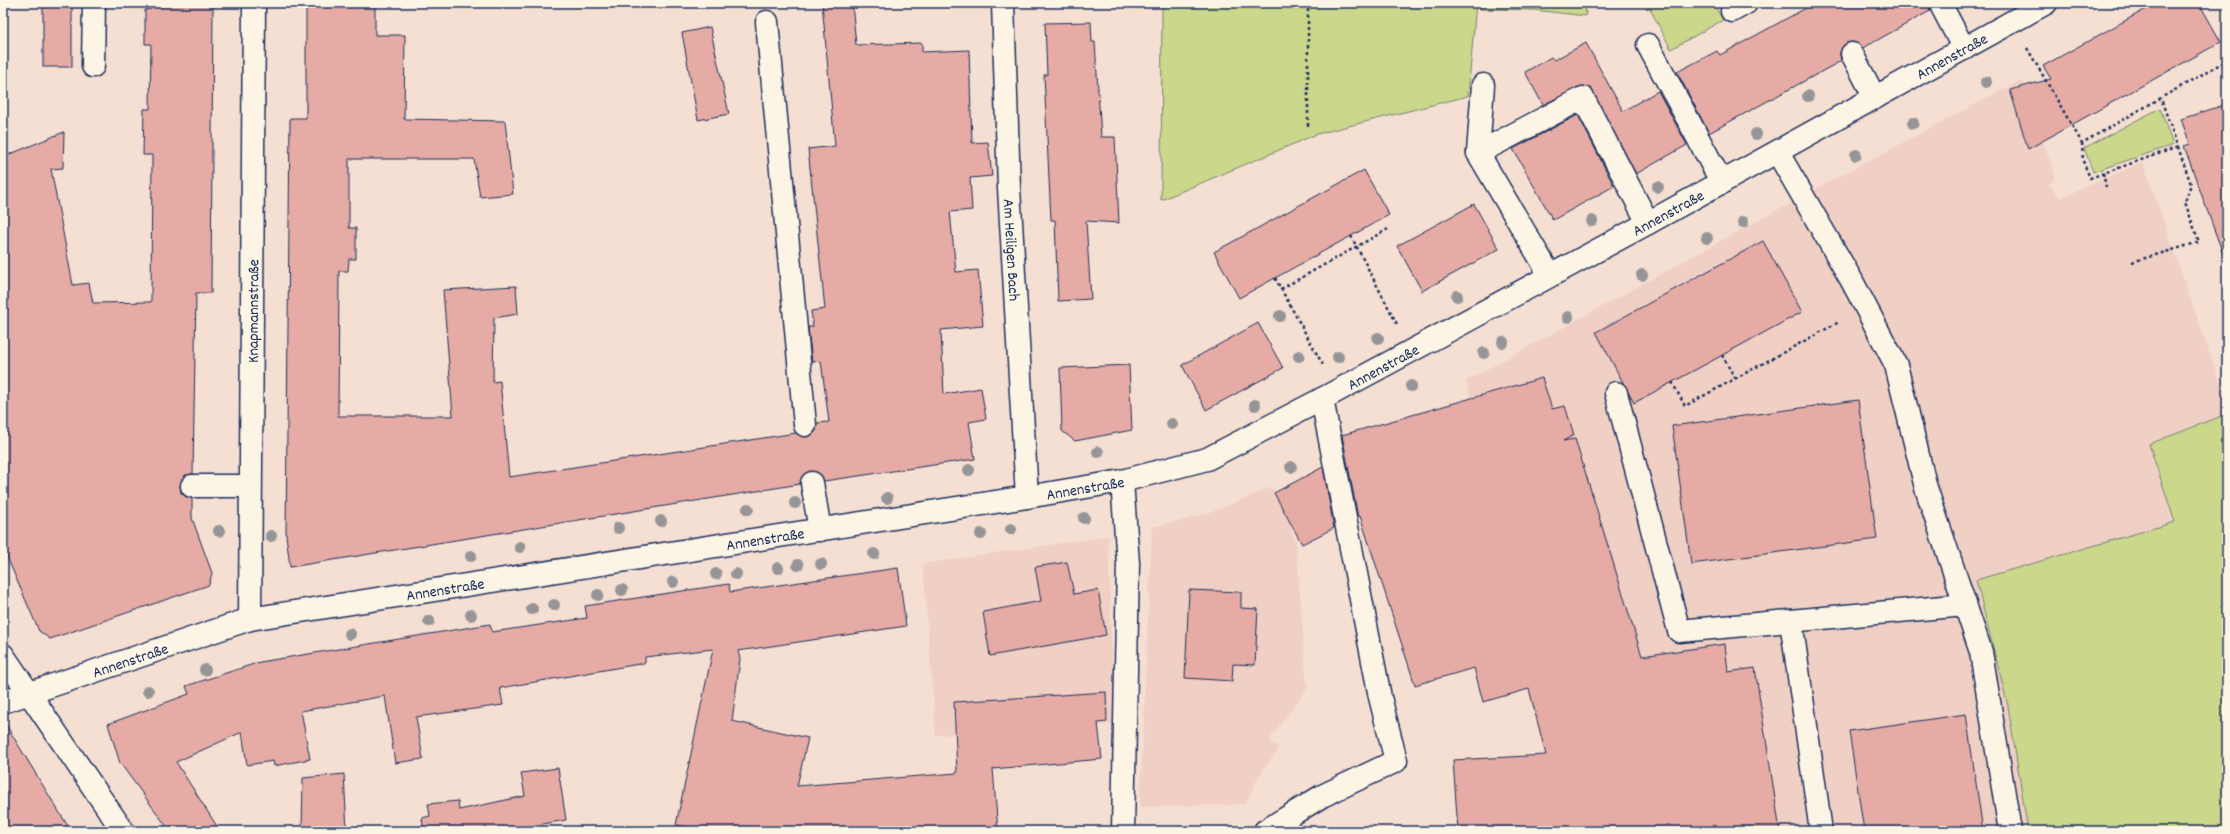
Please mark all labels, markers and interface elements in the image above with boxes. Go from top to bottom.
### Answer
street label: Annenstraße [1912,28,1993,87]
street label: Annenstraße [1629,185,1709,243]
street label: Am Heiligen Bach [996,198,1025,302]
street label: Knapmannstraße [243,259,266,363]
street label: Annenstraße [1344,340,1424,397]
street label: Annenstraße [1045,472,1126,508]
street label: Annenstraße [725,523,806,558]
street label: Annenstraße [405,573,486,608]
street label: Annenstraße [90,638,172,685]

